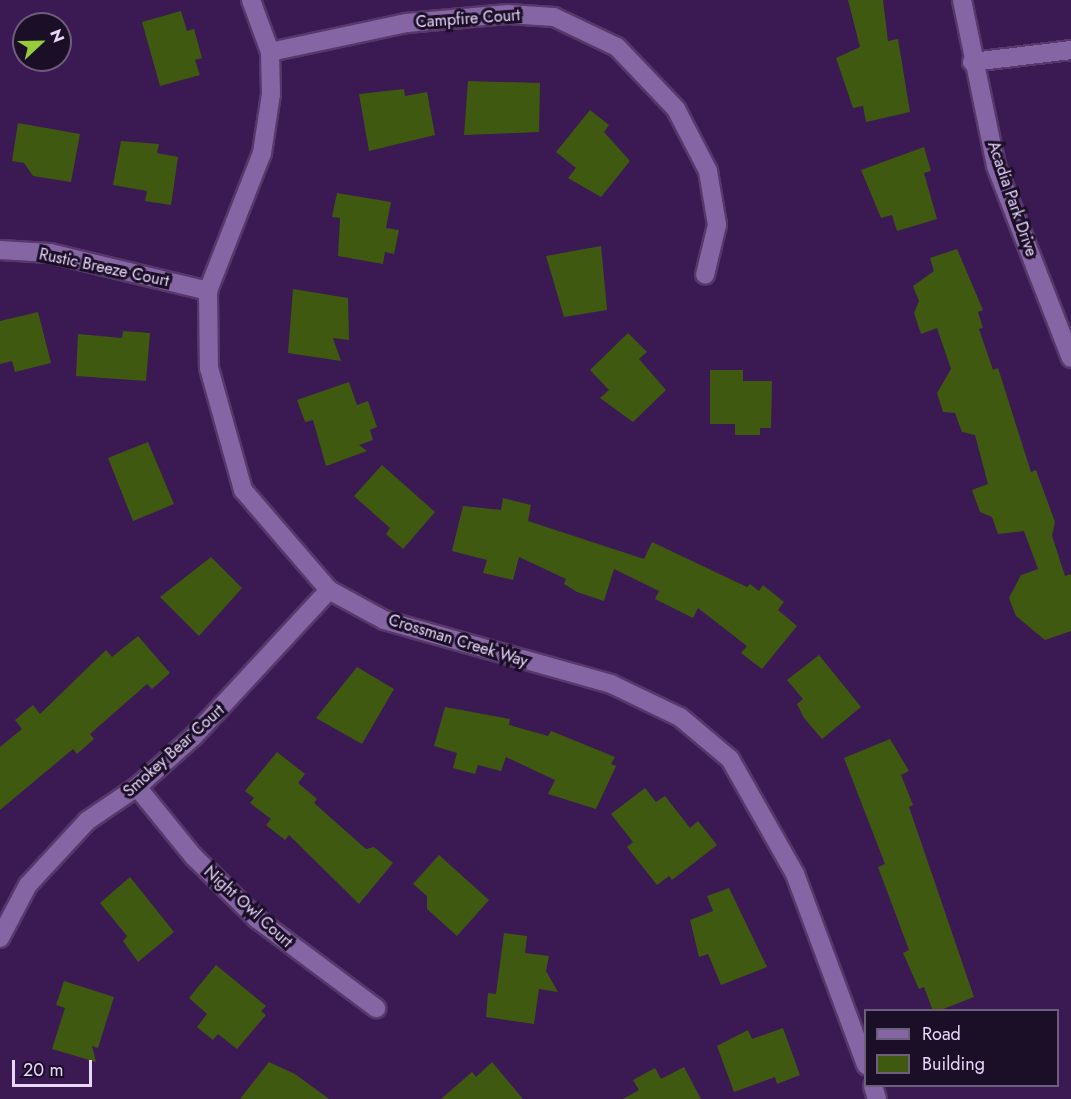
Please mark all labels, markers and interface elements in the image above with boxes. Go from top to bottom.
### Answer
street label: Campfire Court [415,6,521,32]
north arrow [12,12,72,72]
text: N [44,26,70,46]
street label: Acadia Park Drive [983,139,1041,259]
street label: Rustic Breeze Court [37,245,171,291]
street label: Crossman Creek Way [386,611,530,671]
street label: Smokey Bear Court [120,701,228,801]
street label: Night Owl Court [200,862,296,952]
legend [864,1009,1059,1087]
text: Road [922,1021,961,1047]
scale bar [15,1048,94,1086]
text: Building [922,1051,985,1077]
text: 20 m [23,1057,63,1083]

